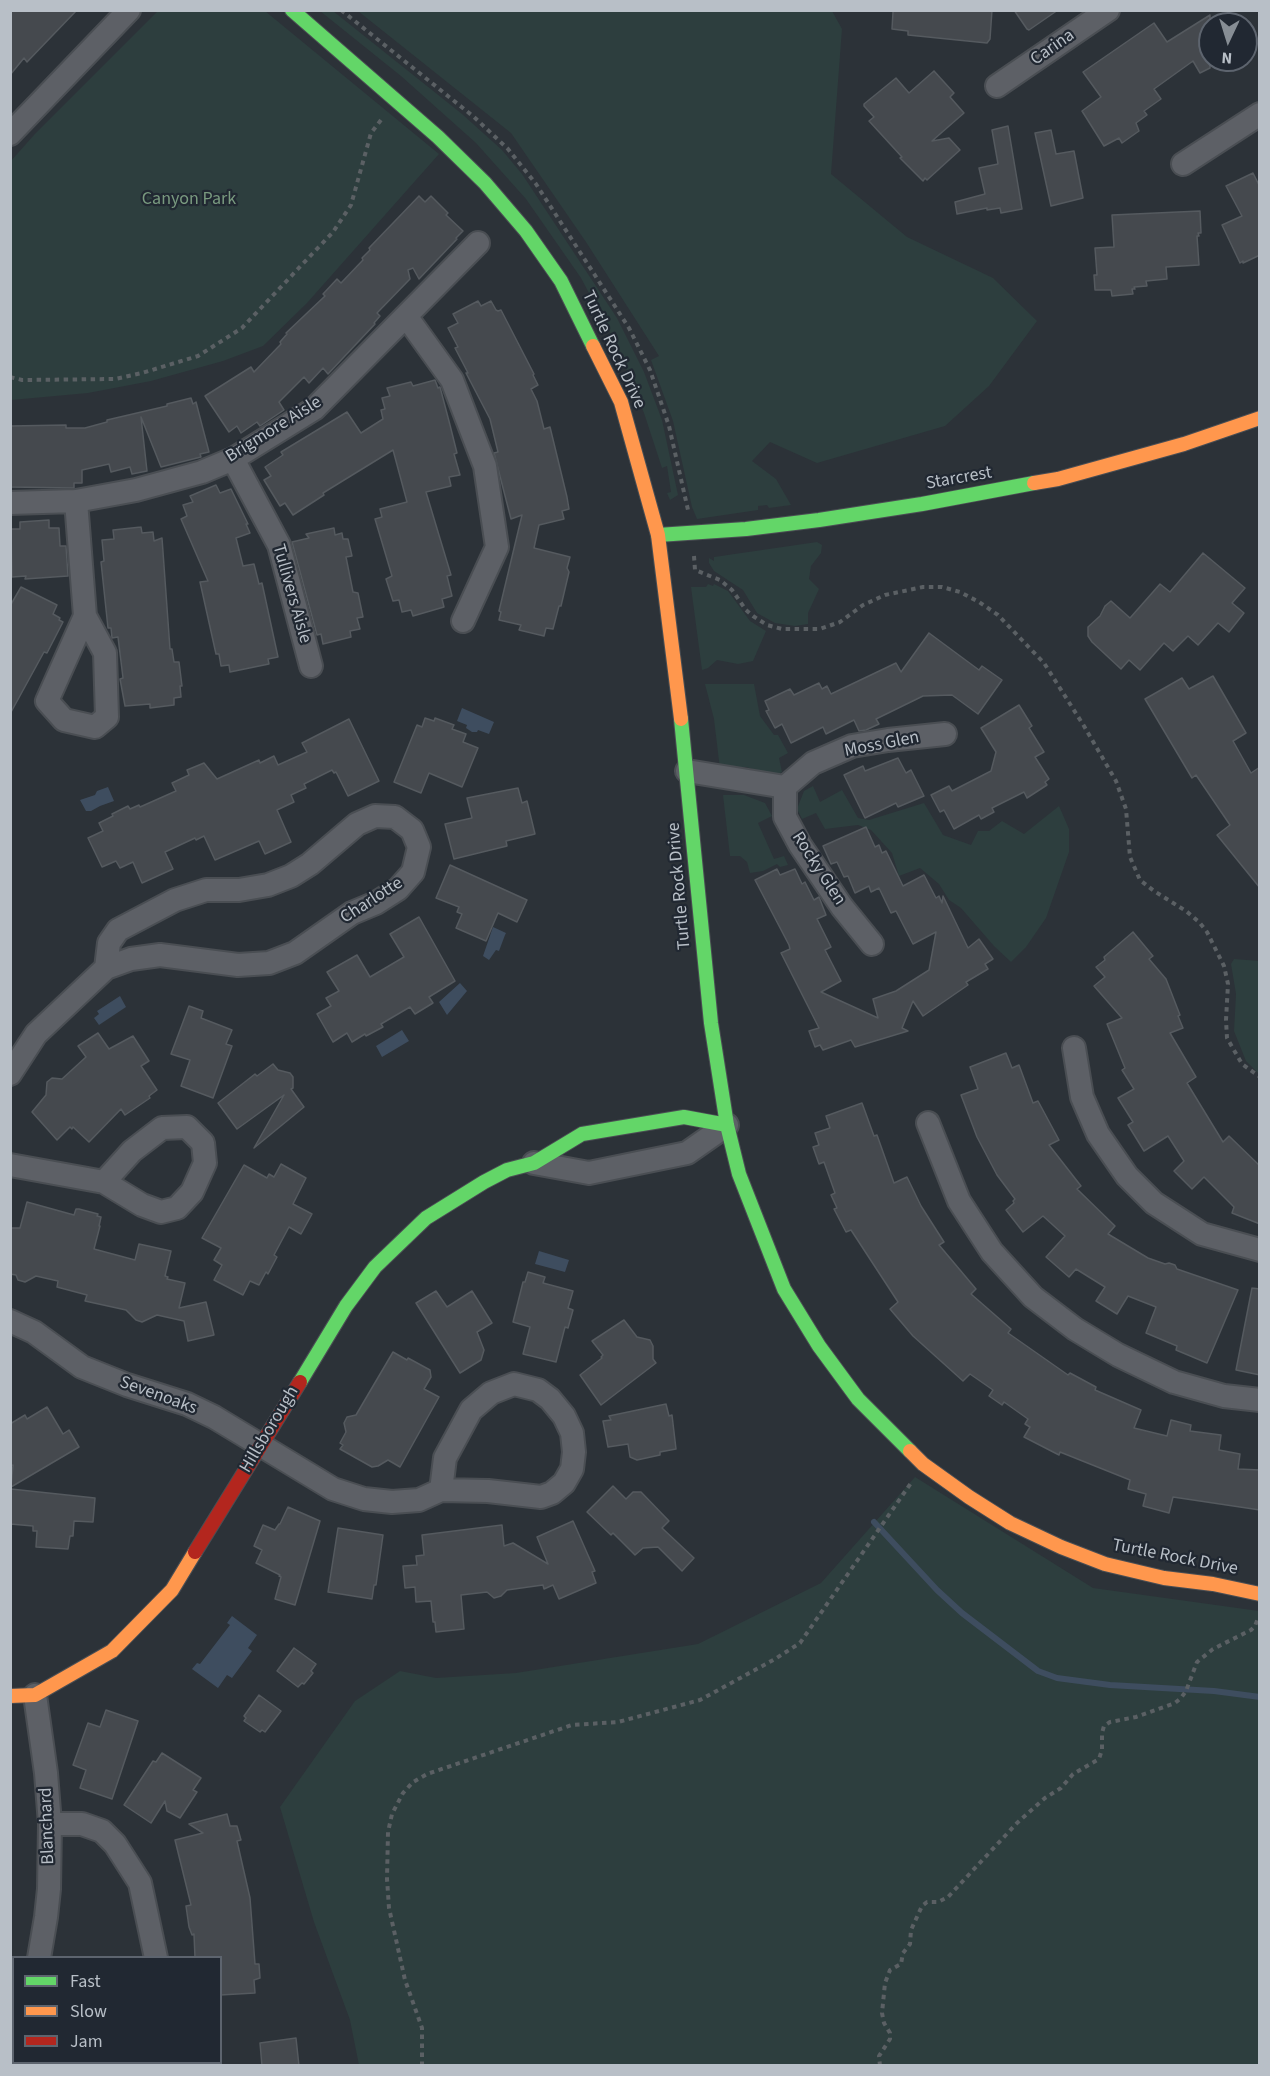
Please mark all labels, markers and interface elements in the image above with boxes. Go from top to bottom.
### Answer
north arrow [1198,12,1258,72]
street label: Carina [1027,25,1079,71]
text: N [1221,47,1233,69]
park label: Canyon Park [142,189,236,211]
street label: Turtle Rock Drive [576,288,650,412]
street label: Brigmore Aisle [222,392,326,468]
street label: Starcrest [924,463,994,495]
street label: Tullivers Aisle [267,542,315,646]
street label: Moss Glen [843,727,921,763]
street label: Turtle Rock Drive [664,822,696,950]
street label: Rocky Glen [786,828,850,910]
street label: Charlotte [337,873,407,929]
street label: Sevenoaks [116,1372,200,1420]
street label: Hillsborough [236,1383,304,1477]
street label: Turtle Rock Drive [1110,1535,1240,1581]
street label: Blanchard [36,1787,60,1865]
legend [12,1956,222,2064]
text: Fast [70,1969,101,1994]
text: Slow [70,1999,107,2024]
text: Jam [70,2029,103,2054]

